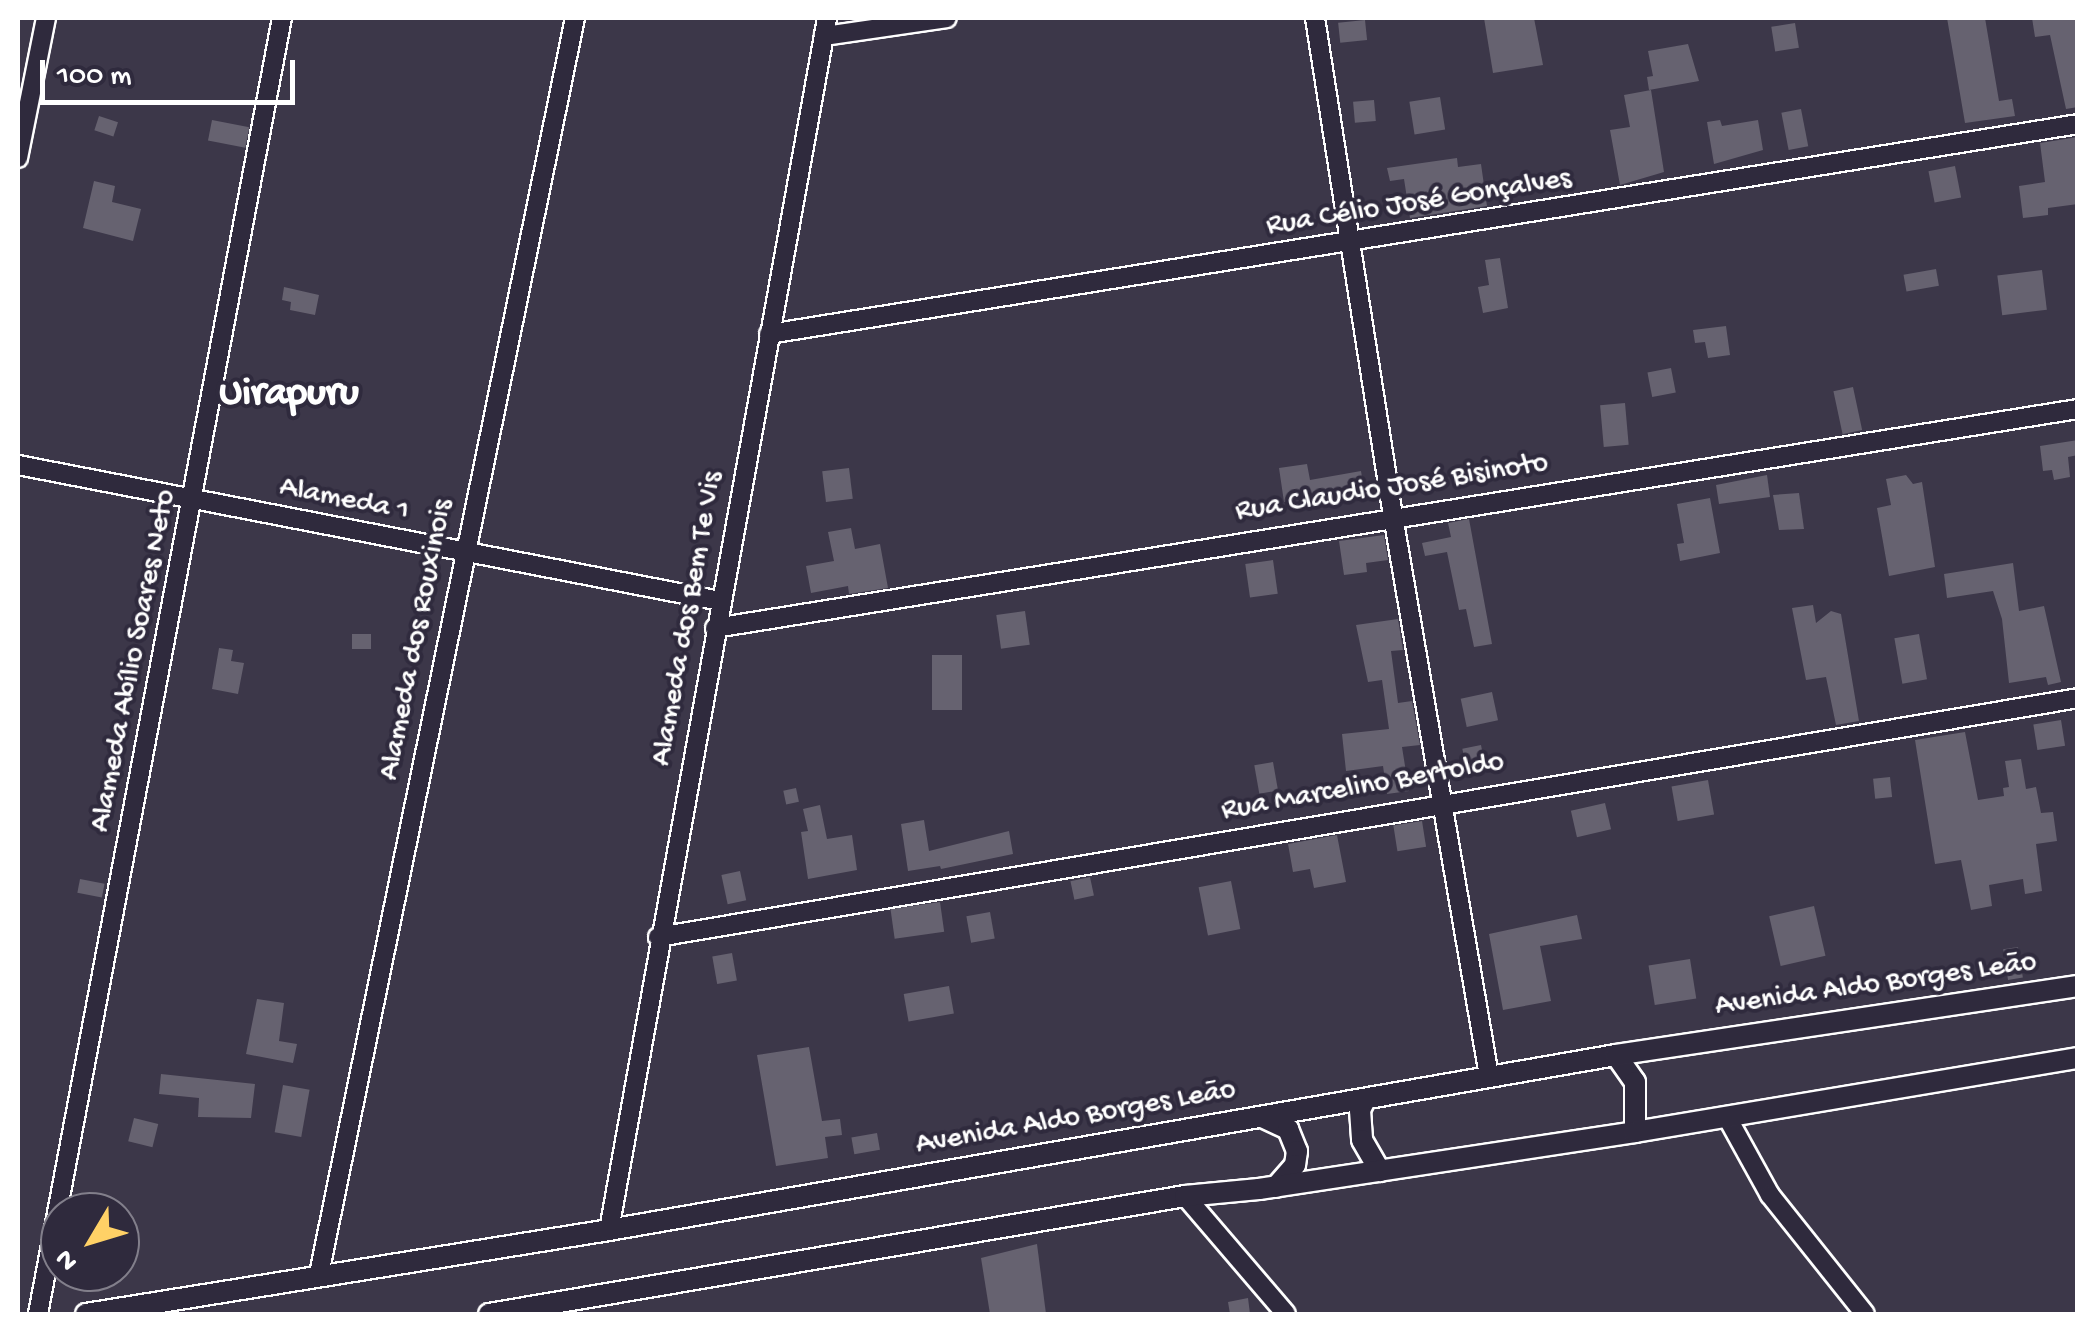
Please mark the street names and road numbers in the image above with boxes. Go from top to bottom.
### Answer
street label: Rua Célio José Gonçalves [1264,162,1574,246]
street label: Rua Claudio José Bisinoto [1233,447,1551,531]
street label: Alameda dos Bem Te Vis [645,469,733,769]
street label: Alameda 1 [276,471,412,531]
street label: Alameda Abílio Soares Neto [84,487,186,835]
street label: Alameda dos Rouxinois [373,496,463,784]
street label: Rua Marcelino Bertoldo [1219,745,1507,831]
street label: Avenida Aldo Borges Leão [1713,946,2039,1026]
street label: Avenida Aldo Borges Leão [913,1073,1239,1165]

